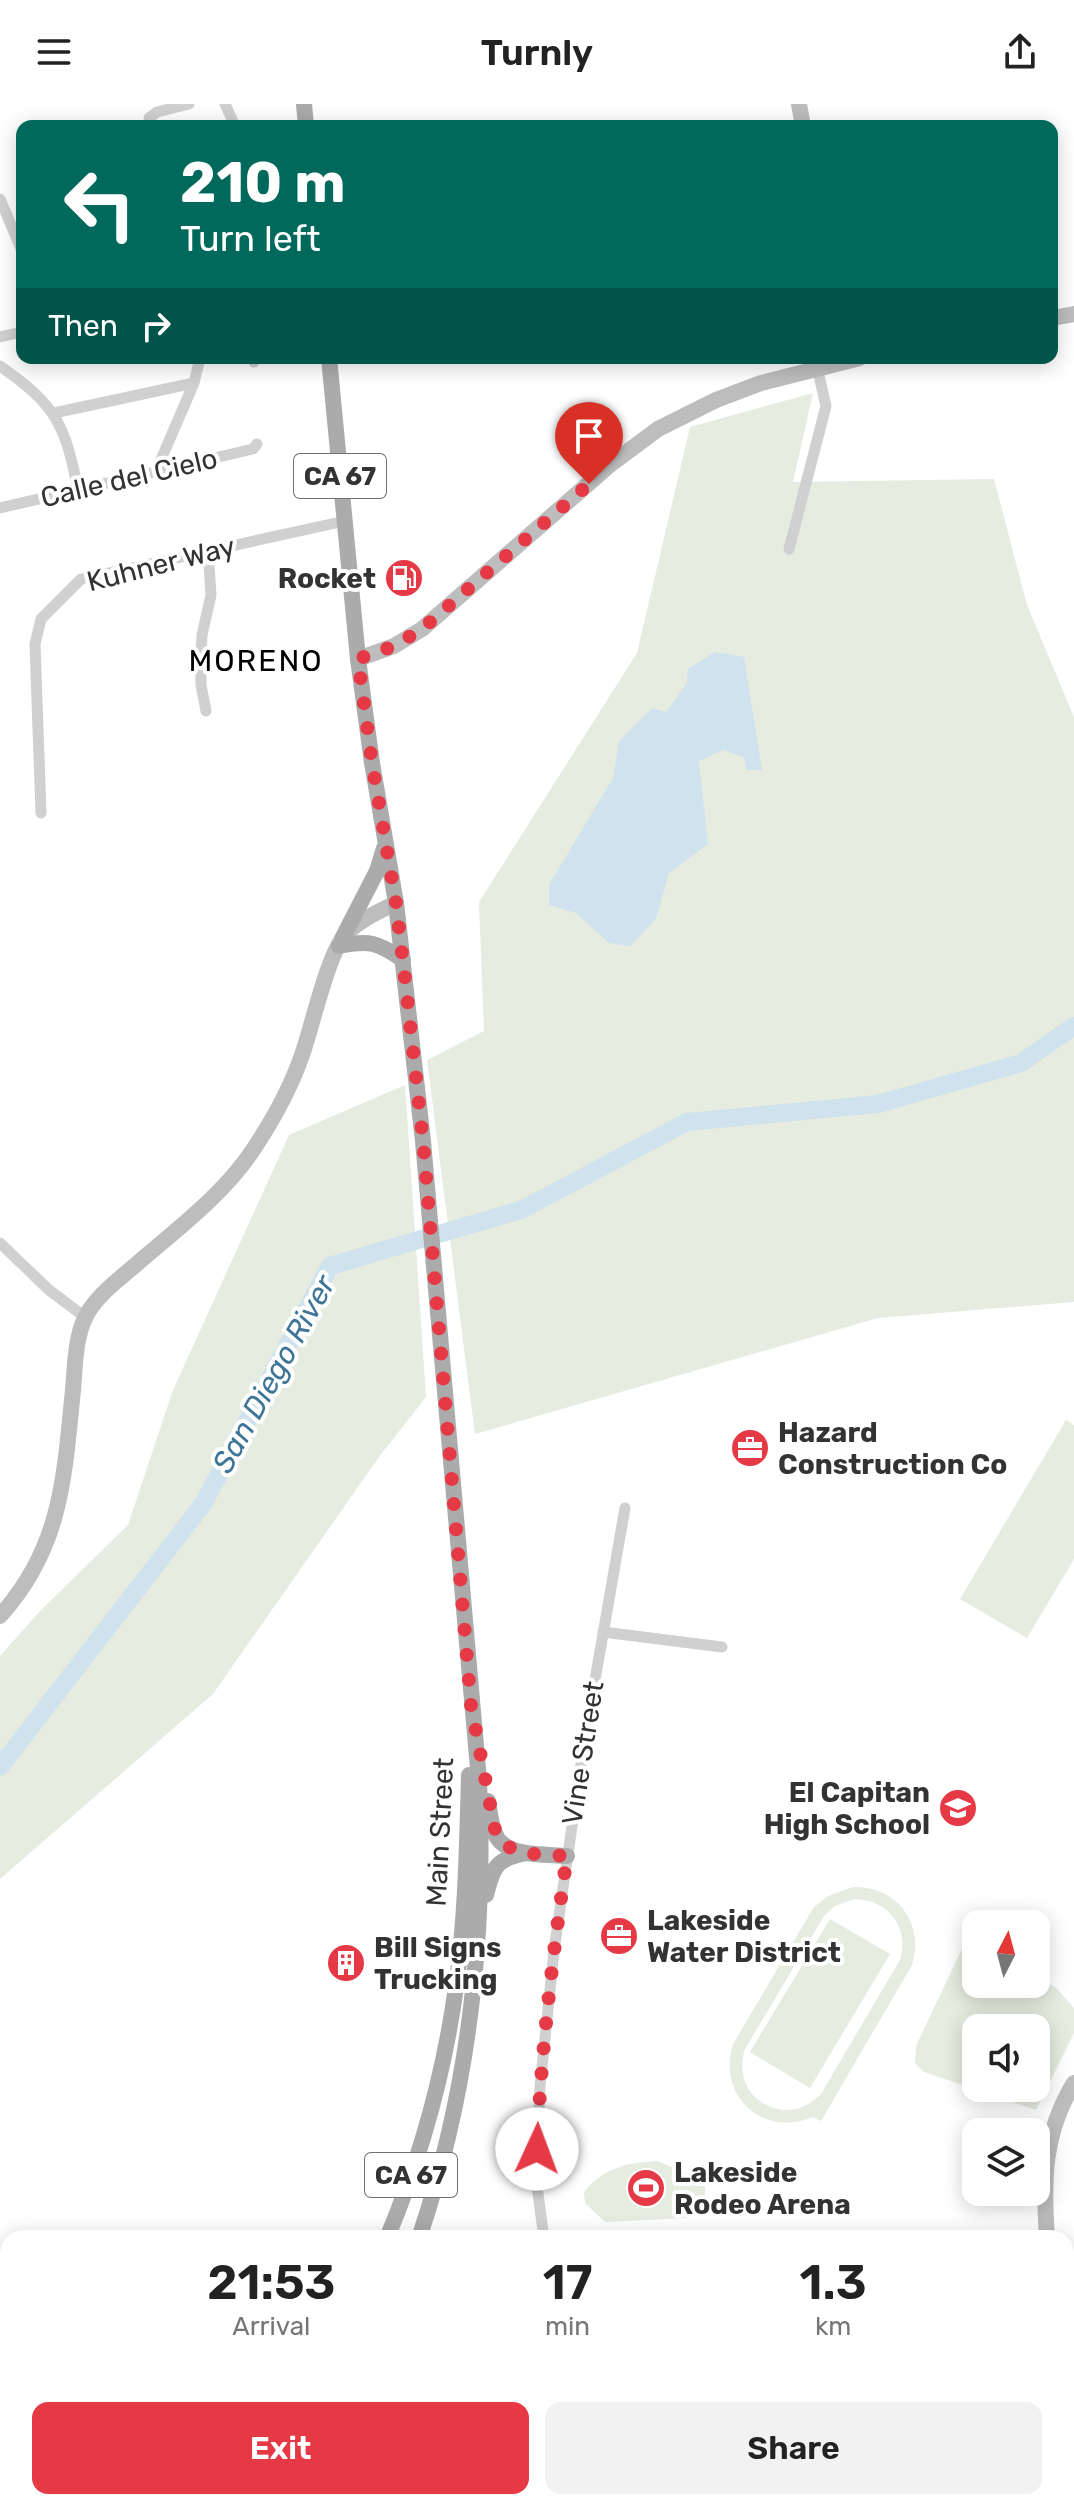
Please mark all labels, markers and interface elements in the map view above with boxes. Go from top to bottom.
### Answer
icon: menu [32,30,76,74]
icon: share [998,30,1042,74]
text: Turnly [481,31,593,74]
text: 210 m [180,150,346,216]
icon: left [48,152,152,256]
text: Turn left [180,217,321,260]
icon: right [134,304,178,348]
text: Then [48,308,118,344]
pin [555,402,623,484]
icon: arrive [567,414,611,458]
street label: Calle del Cielo [37,442,221,514]
road number: CA 67 [294,454,386,498]
street label: Kuhner Way [83,530,239,598]
fuel station icon: Rocket [383,557,425,599]
place label: Rocket [278,562,376,595]
district label: MORENO [188,643,324,679]
water label: San Diego River [205,1268,344,1479]
place label: Hazard Construction Co [778,1416,1007,1481]
office icon: Hazard Construction Co [729,1427,771,1469]
street label: Vine Street [555,1679,611,1827]
street label: Main Street [420,1757,460,1907]
place label: El Capitan High School [764,1776,930,1841]
school or university icon: El Capitan High School [937,1787,979,1829]
place label: Lakeside Water District [647,1904,841,1969]
north arrow [962,1910,1050,1998]
map controls [962,1910,1050,2206]
office icon: Lakeside Water District [598,1915,640,1957]
place label: Bill Signs Trucking [374,1931,502,1996]
building icon: Bill Signs Trucking [325,1942,367,1984]
button: sound [962,2014,1050,2102]
position arrow [495,2107,579,2191]
button: layers [962,2118,1050,2206]
road number: CA 67 [365,2153,457,2197]
place label: Lakeside Rodeo Arena [674,2156,851,2221]
sports icon: Lakeside Rodeo Arena [625,2167,667,2209]
text: 21:53 [207,2254,335,2311]
text: 17 [543,2254,592,2311]
text: 1.3 [800,2254,867,2311]
text: Arrival [232,2311,310,2342]
text: min [545,2311,590,2342]
text: km [815,2311,851,2342]
button: Exit [32,2402,529,2494]
button: Share [545,2402,1042,2494]

